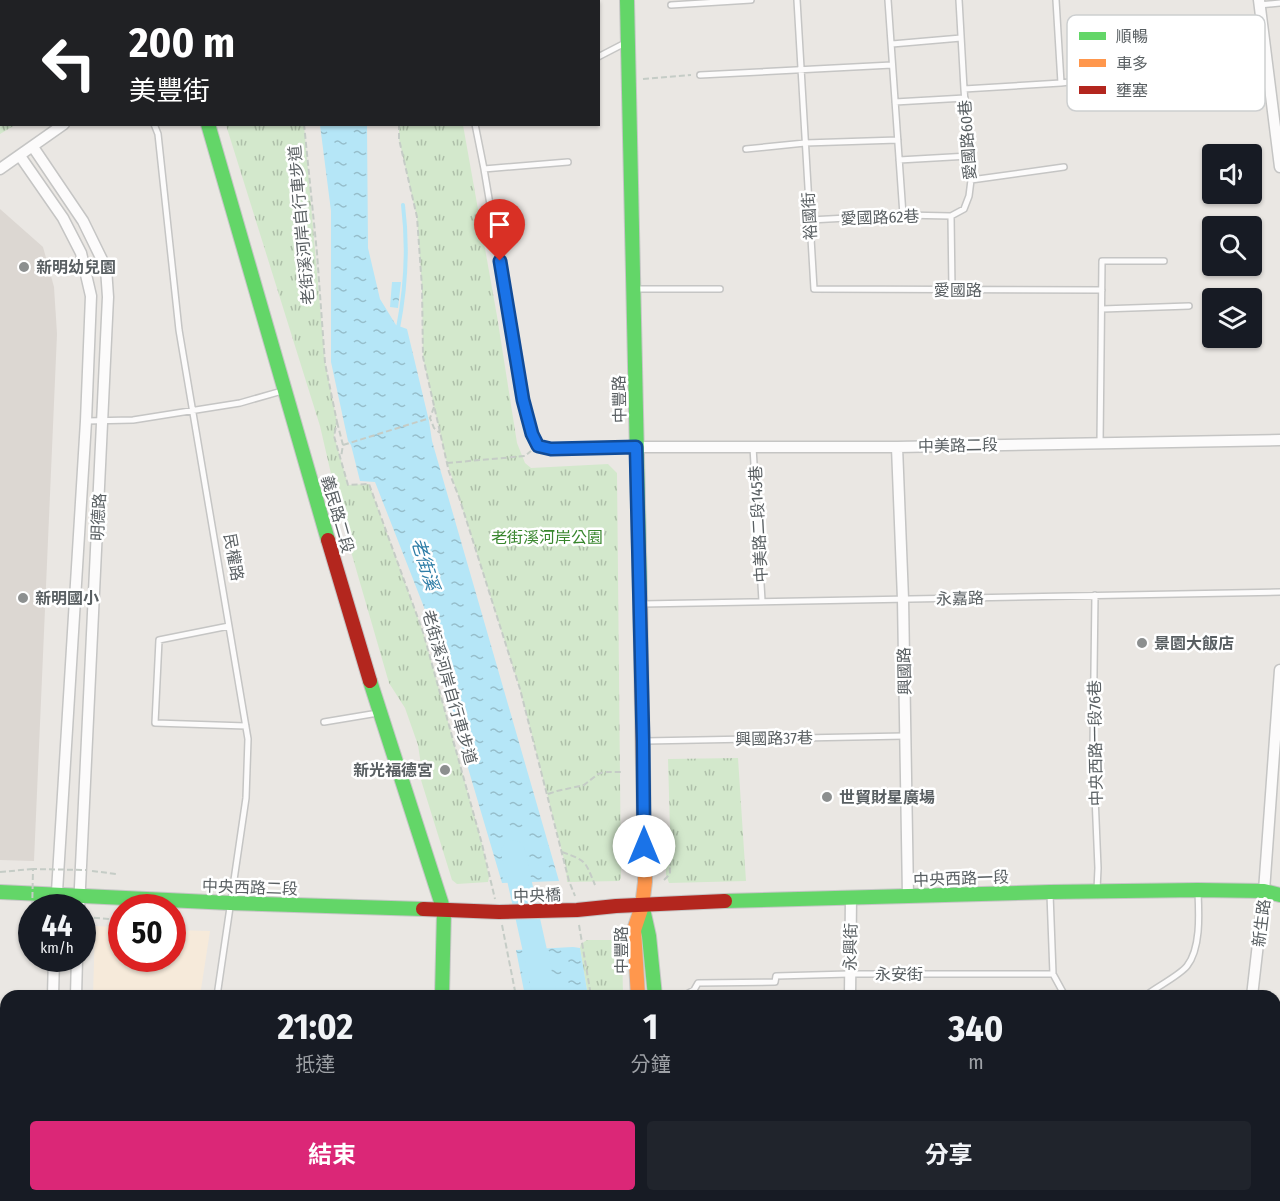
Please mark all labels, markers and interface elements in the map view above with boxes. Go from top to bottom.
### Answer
legend [1067,15,1265,111]
text: 200 m [129,18,235,68]
icon: left [30,24,108,102]
text: 順暢 [1116,27,1148,46]
text: 車多 [1116,54,1148,73]
text: 美豐街 [129,75,210,107]
text: 壅塞 [1116,81,1148,100]
street label: 愛國路60巷 [955,99,980,181]
street label: 老街溪河岸自行車步道 [285,144,318,305]
map controls [1202,144,1262,348]
button: sound [1202,144,1262,204]
street label: 裕國街 [799,192,820,240]
pin [474,199,525,261]
street label: 愛國路62巷 [840,207,920,228]
icon: arrive [483,208,516,241]
button: search [1202,216,1262,276]
place label: 新明幼兒園 [36,258,116,277]
marker: 新明幼兒園 [17,260,31,274]
street label: 愛國路 [934,281,982,300]
button: layers [1202,288,1262,348]
street label: 中豐路 [610,375,629,423]
street label: 中美路二段 [918,435,998,456]
street label: 中美路二段145巷 [746,465,771,583]
street label: 義民路二段 [317,473,358,555]
street label: 明德路 [88,493,109,541]
park label: 老街溪河岸公園 [491,528,603,547]
street label: 民權路 [220,532,247,582]
water label: 老街溪 [407,535,444,596]
place label: 新明國小 [35,589,99,608]
street label: 永嘉路 [936,589,984,608]
marker: 新明國小 [16,591,30,605]
street label: 老街溪河岸自行車步道 [418,608,481,767]
place label: 景園大飯店 [1154,634,1234,653]
marker: 景園大飯店 [1135,636,1149,650]
street label: 興國路 [895,647,914,695]
street label: 中央西路一段76巷 [1085,680,1106,806]
street label: 興國路37巷 [735,728,813,749]
place label: 新光福德宮 [353,761,433,780]
marker: 新光福德宮 [438,763,452,777]
place label: 世貿財星廣場 [839,788,935,807]
marker: 世貿財星廣場 [820,790,834,804]
position arrow [612,814,676,878]
street label: 中央西路一段 [913,867,1009,890]
street label: 中央西路二段 [202,876,298,899]
street label: 中央橋 [513,885,561,906]
speed limit sign: 50 [108,894,186,972]
street label: 新生路 [1249,898,1274,948]
text: 44 [42,908,72,944]
street label: 永興街 [841,923,860,971]
street label: 中豐路 [612,926,631,974]
text: km/h [40,939,74,957]
street label: 永安街 [875,965,923,984]
text: 21:02 [278,1005,353,1049]
text: 1 [643,1005,658,1049]
text: 340 [948,1007,1003,1051]
text: m [968,1050,984,1074]
text: 抵達 [295,1052,335,1076]
text: 分鐘 [631,1052,671,1076]
button: 結束 [30,1121,635,1190]
button: 分享 [647,1121,1251,1190]

